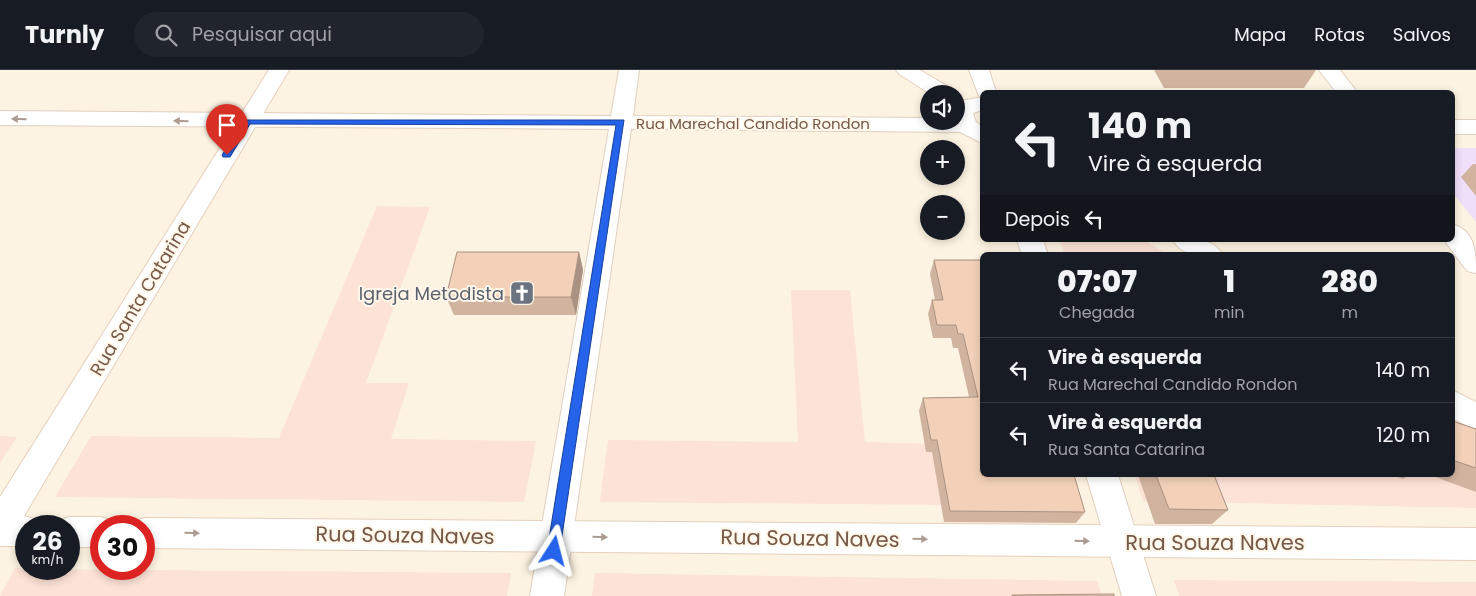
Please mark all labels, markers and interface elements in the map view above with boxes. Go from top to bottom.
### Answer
search box [134,12,484,57]
text: Turnly [25,18,104,51]
icon: search [152,21,180,49]
text: Pesquisar aqui [192,21,332,48]
text: Mapa [1234,22,1286,47]
text: Rotas [1314,22,1365,47]
text: Salvos [1393,22,1451,47]
map controls [920,85,965,240]
button: sound [920,85,965,130]
text: 140 m [1088,101,1192,150]
pin [206,104,248,155]
icon: left [1005,110,1070,175]
icon: arrive [213,111,241,139]
street label: Rua Marechal Candido Rondon [636,113,870,134]
one-way arrow [10,115,26,123]
one-way arrow [173,117,189,125]
button: + [920,140,965,185]
text: Vire à esquerda [1088,148,1262,179]
button: − [920,195,965,240]
icon: left [1080,205,1108,233]
text: Depois [1005,206,1070,233]
street label: Rua Santa Catarina [84,216,196,380]
text: 07:07 [1057,260,1137,303]
text: 1 [1223,260,1235,303]
text: 280 [1322,260,1378,303]
church icon: Igreja Metodista [509,280,535,306]
place label: Igreja Metodista [359,281,504,306]
text: Chegada [1059,301,1135,324]
text: min [1214,301,1245,324]
text: m [1342,301,1358,324]
text: Vire à esquerda [1048,344,1202,371]
icon: left [1005,356,1033,384]
text: 140 m [1375,357,1430,384]
text: Rua Marechal Candido Rondon [1048,373,1298,396]
text: Vire à esquerda [1048,409,1202,436]
icon: left [1005,421,1033,449]
text: 120 m [1376,422,1430,449]
text: Rua Santa Catarina [1048,438,1205,461]
speed limit sign: 30 [90,515,155,580]
street label: Rua Souza Naves [315,519,495,551]
street label: Rua Souza Naves [720,522,900,554]
text: 26 [32,524,63,559]
position arrow [527,524,579,576]
street label: Rua Souza Naves [1125,528,1305,557]
one-way arrow [185,529,201,537]
one-way arrow [592,533,608,541]
one-way arrow [912,536,928,544]
one-way arrow [1075,537,1091,545]
text: km/h [32,551,63,568]

